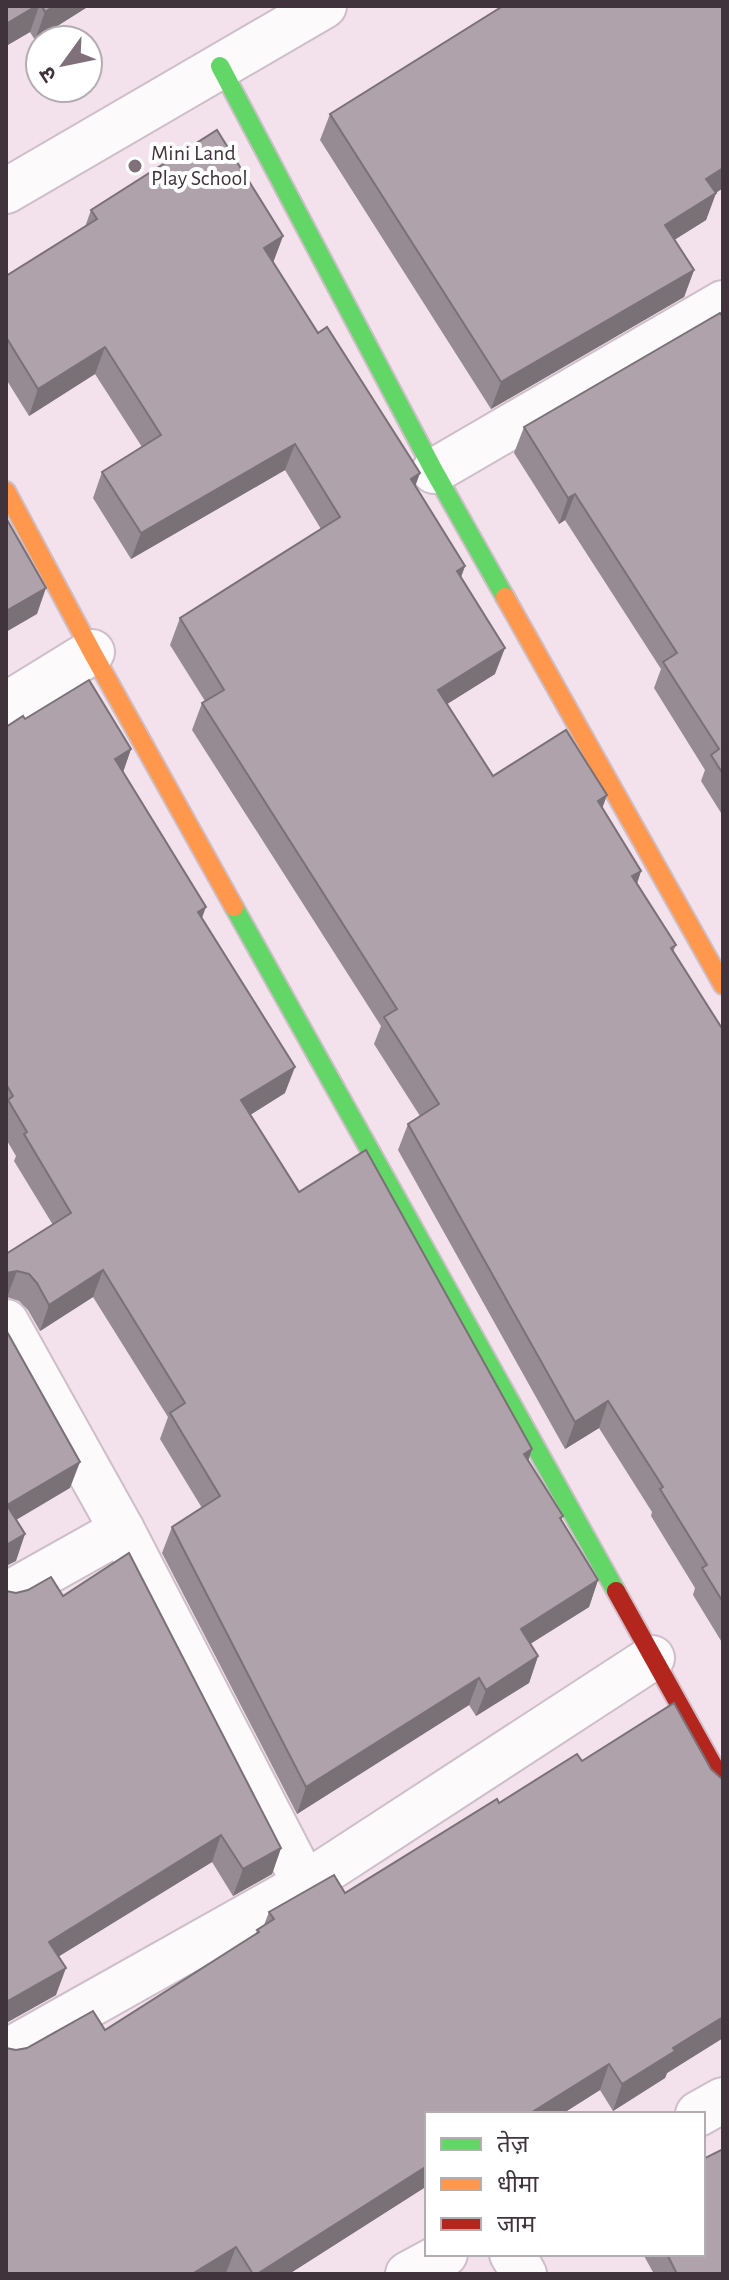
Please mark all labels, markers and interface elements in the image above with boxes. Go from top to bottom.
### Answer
north arrow [24,24,104,104]
text: उ [35,62,61,86]
place label: Mini Land Play School [151,142,248,189]
marker: Mini Land Play School [126,157,144,175]
legend [425,2112,705,2256]
text: तेज़ [497,2130,530,2157]
text: धीमा [497,2170,539,2197]
text: जाम [497,2213,536,2237]

